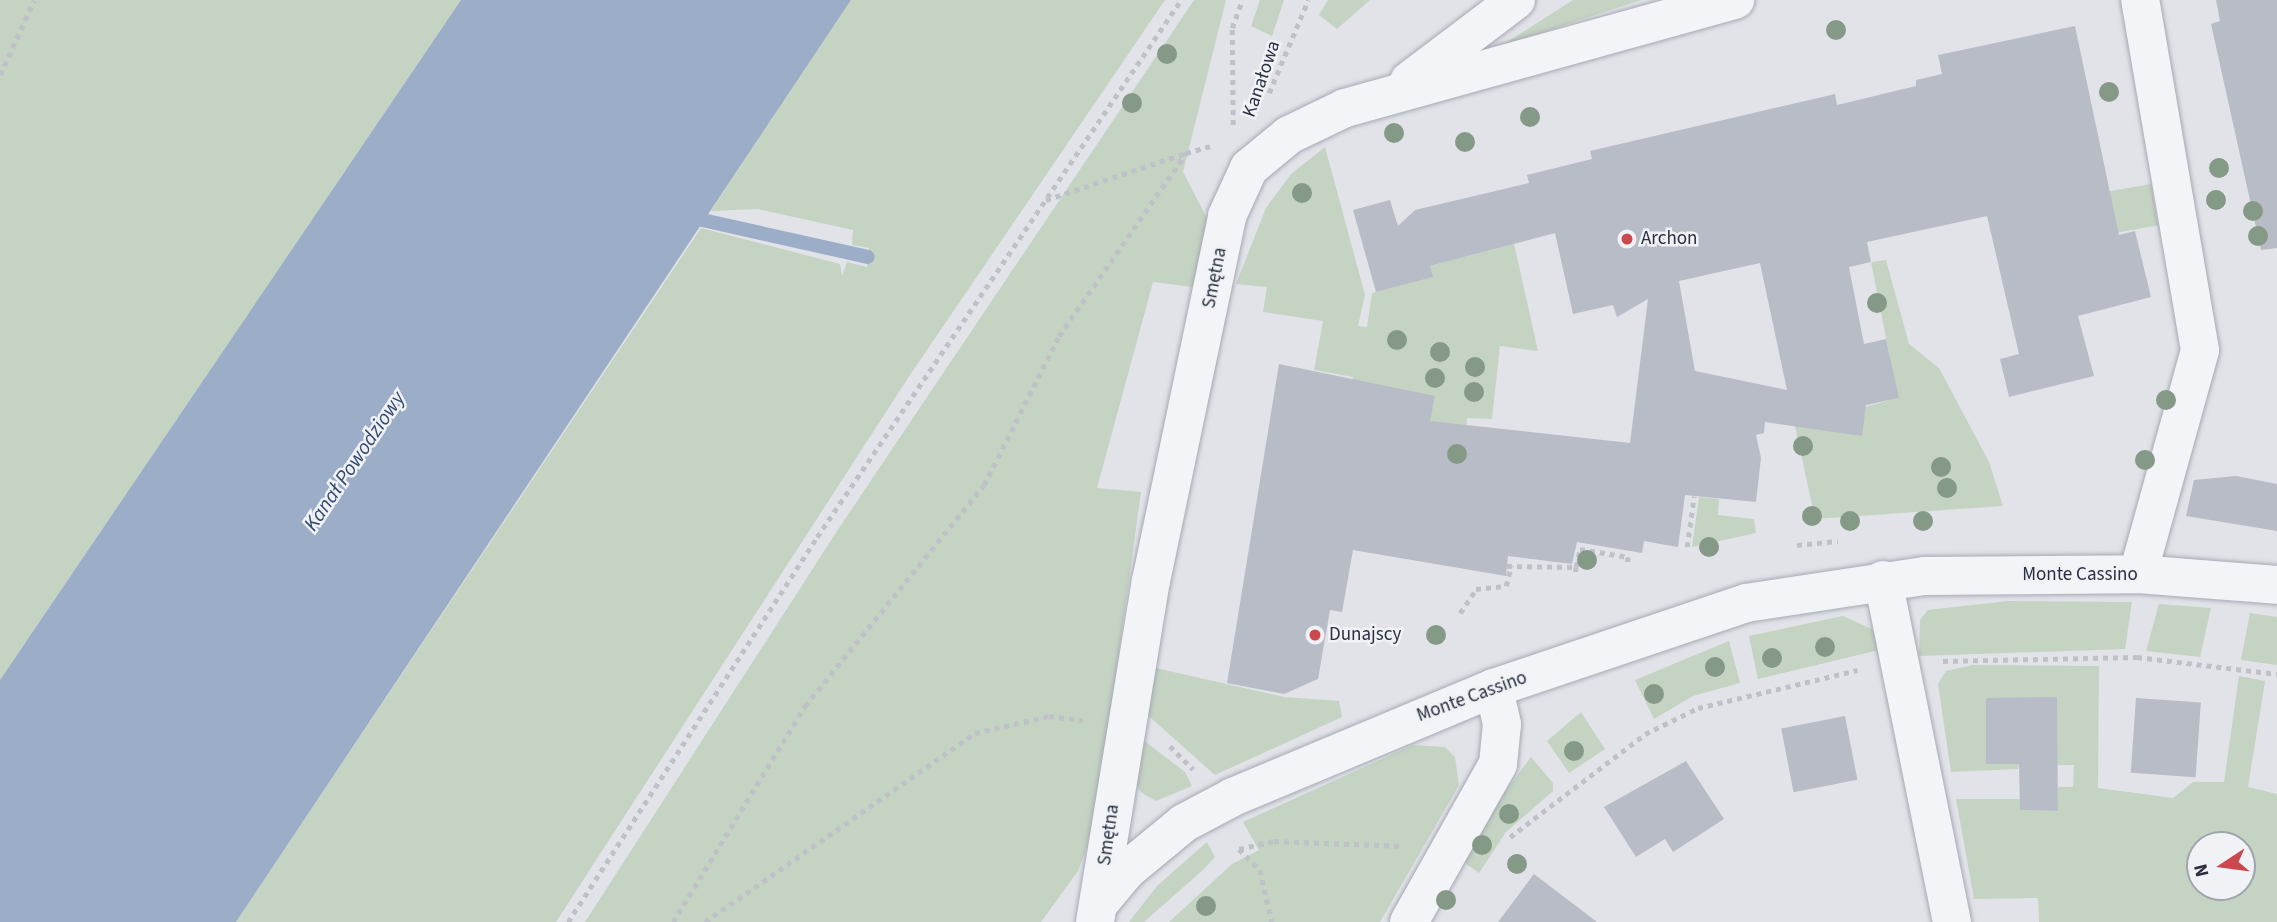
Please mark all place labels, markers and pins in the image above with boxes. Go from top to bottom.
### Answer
place label: Archon [1641,228,1697,250]
marker: Archon [1619,231,1635,247]
place label: Dunajscy [1329,624,1401,646]
marker: Dunajscy [1307,627,1323,643]

